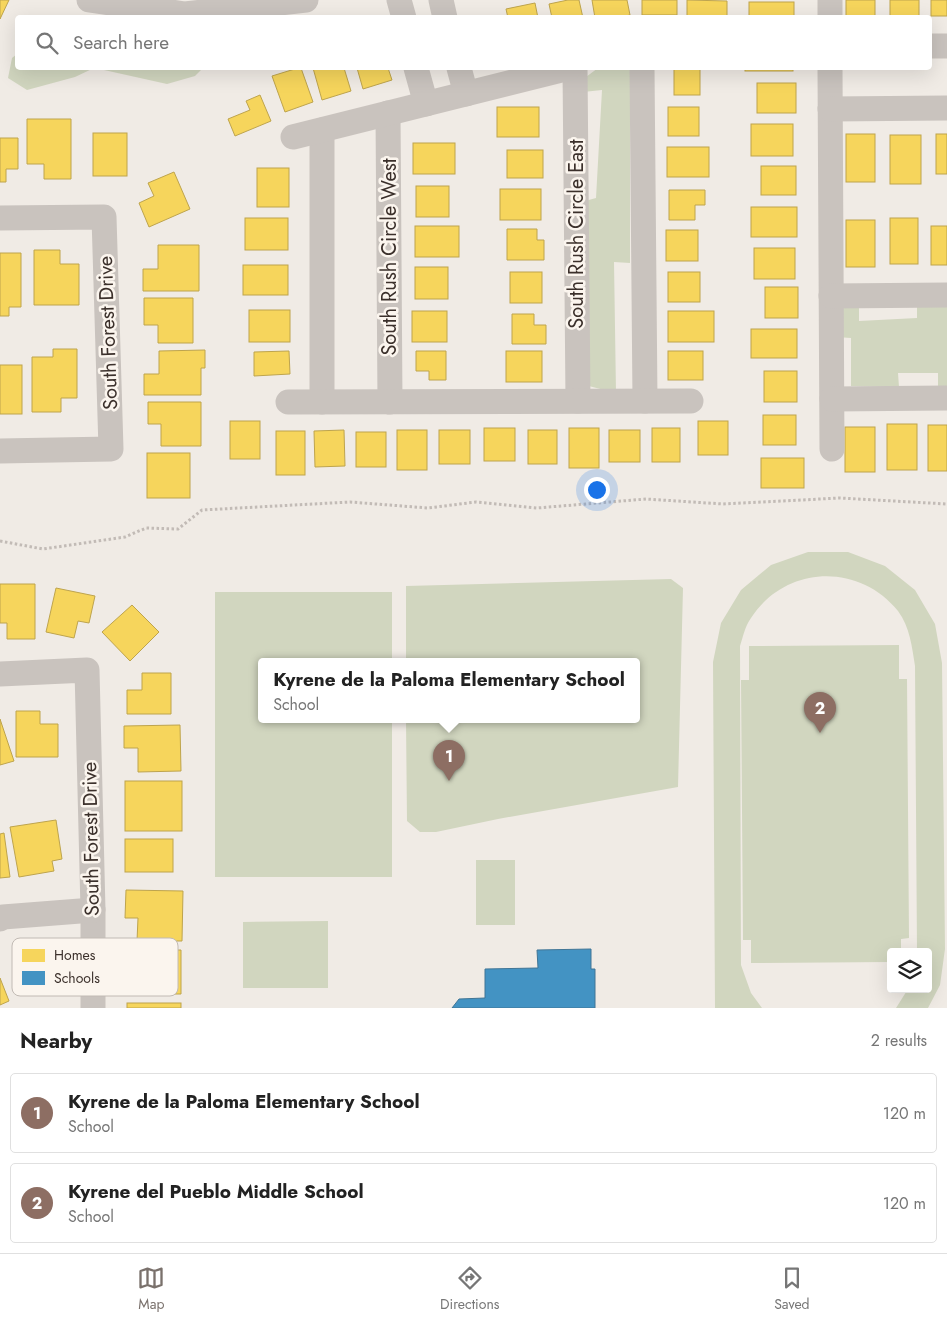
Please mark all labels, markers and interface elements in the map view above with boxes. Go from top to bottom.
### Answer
search box [15,15,932,70]
icon: search [33,29,61,57]
text: Search here [73,29,169,56]
street label: South Rush Circle East [562,139,591,329]
street label: South Rush Circle West [375,158,404,356]
street label: South Forest Drive [91,255,125,411]
your location [584,477,610,503]
popup [258,658,640,723]
text: Kyrene de la Paloma Elementary School [273,666,625,693]
pin: 2 [804,692,836,733]
text: School [273,693,319,716]
pin: 1 [433,740,465,781]
street label: South Forest Drive [75,762,107,916]
legend [12,938,178,996]
text: Homes [54,945,96,965]
map controls [887,948,932,993]
button: layers [887,948,932,993]
text: Schools [54,968,100,988]
text: Nearby [20,1026,92,1056]
text: 2 results [871,1029,927,1052]
text: Kyrene de la Paloma Elementary School [68,1088,420,1115]
text: 1 [33,1102,41,1125]
text: 120 m [883,1102,926,1125]
text: School [68,1115,114,1138]
text: Kyrene del Pueblo Middle School [68,1178,364,1205]
text: 2 [32,1192,42,1215]
text: 120 m [883,1192,926,1215]
text: School [68,1205,114,1228]
tab: Map [137,1264,165,1314]
tab: Directions [440,1264,499,1314]
tab: Saved [774,1264,810,1314]

